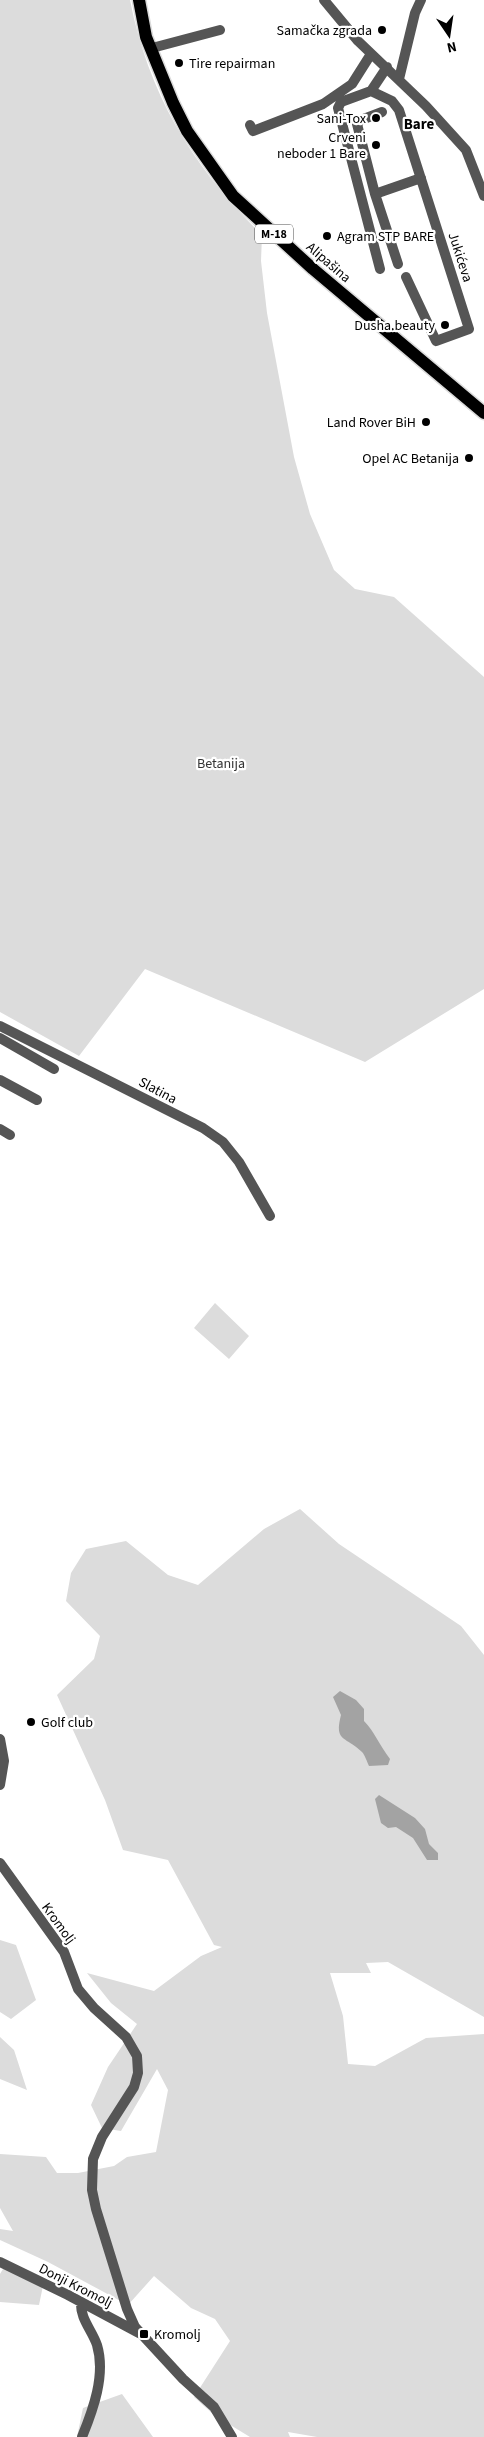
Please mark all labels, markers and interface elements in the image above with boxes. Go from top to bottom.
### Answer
north arrow [424,10,474,60]
place label: Samačka zgrada [276,21,372,41]
marker: Samačka zgrada [376,24,388,36]
text: N [445,36,458,57]
place label: Tire repairman [189,54,275,74]
marker: Tire repairman [173,57,185,69]
place label: Sani-Tox [317,109,367,129]
marker: Sani-Tox [370,112,382,124]
district label: Bare [404,114,435,135]
place label: Crveni neboder 1 Bare [277,128,366,164]
marker: Crveni neboder 1 Bare [370,139,382,151]
road number: M-18 [255,224,293,243]
place label: Agram STP BARE [337,227,434,247]
marker: Agram STP BARE [321,230,333,242]
street label: Jukićeva [443,230,477,285]
street label: Alipašina [302,238,355,288]
place label: Dusha.beauty [354,316,435,336]
marker: Dusha.beauty [439,319,451,331]
place label: Land Rover BiH [327,413,416,433]
marker: Land Rover BiH [420,416,432,428]
place label: Opel AC Betanija [362,449,459,469]
marker: Opel AC Betanija [463,452,475,464]
park label: Betanija [197,754,245,774]
street label: Slatina [135,1072,180,1109]
place label: Golf club [41,1713,93,1733]
marker: Golf club [25,1716,37,1728]
street label: Kromolj [36,1899,80,1948]
street label: Donji Kromolj [35,2259,116,2313]
place label: Kromolj [154,2325,201,2345]
marker: Kromolj [138,2328,150,2340]

